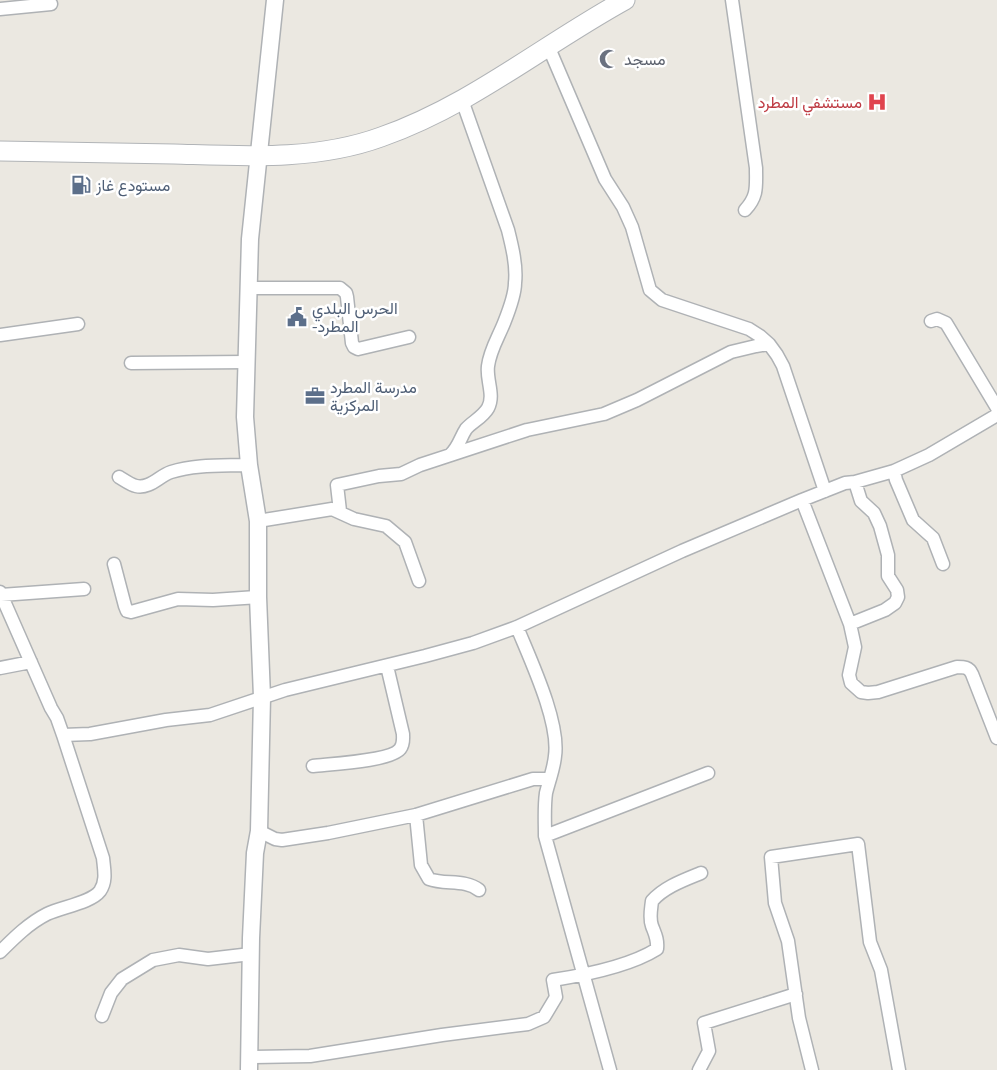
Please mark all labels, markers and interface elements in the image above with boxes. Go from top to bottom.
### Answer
mosque icon: مسجد [598,48,620,70]
place label: مسجد [624,50,665,69]
hospital icon: مستشفي المطرد [866,91,888,113]
place label: مستشفي المطرد [758,93,862,116]
fuel station icon: مستودع غاز [70,174,92,196]
place label: مستودع غاز [95,176,170,197]
place label: الحرس البلدي -المطرد [312,299,398,337]
public building icon: الحرس البلدي -المطرد [286,306,308,328]
place label: مدرسة المطرد المركزية [330,378,417,416]
office icon: مدرسة المطرد المركزية [304,385,326,407]

